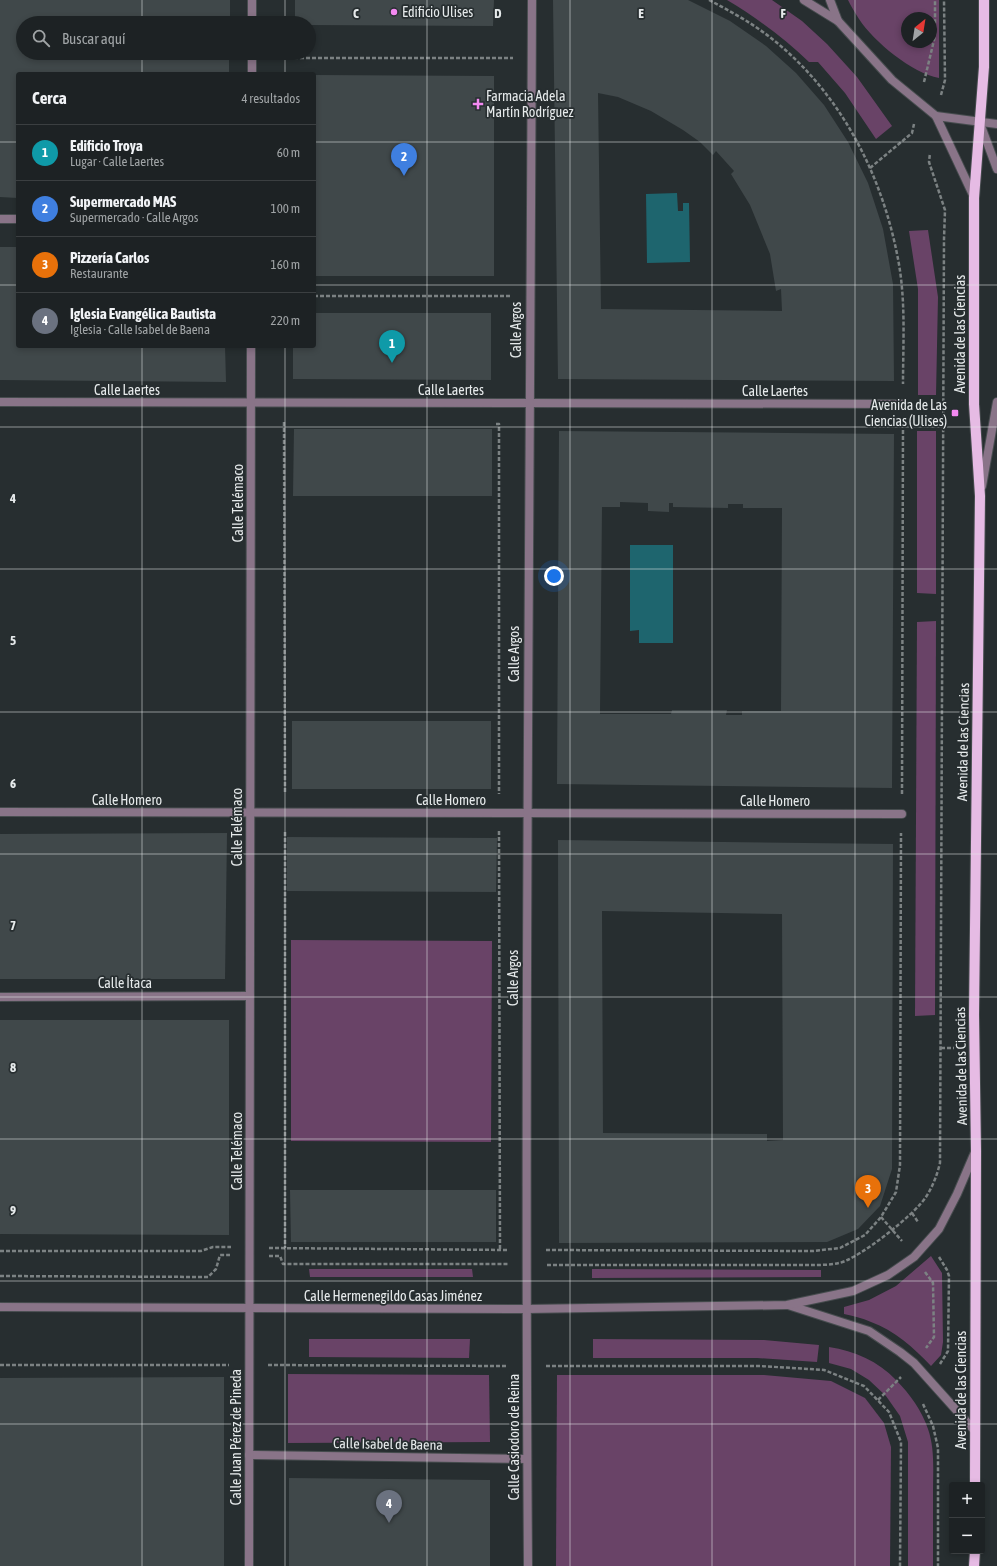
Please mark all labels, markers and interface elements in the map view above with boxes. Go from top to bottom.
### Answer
place label: Edificio Ulises [402,4,473,20]
text: C [353,6,359,21]
text: D [494,6,502,21]
text: E [638,6,644,21]
text: F [780,6,786,21]
marker: Edificio Ulises [389,7,399,17]
north arrow [901,12,937,48]
search box [16,16,316,60]
icon: search [30,27,52,49]
text: Buscar aquí [62,30,125,47]
text: Cerca [32,88,67,108]
place label: Farmacia Adela Martín Rodríguez [486,88,574,120]
text: 4 resultados [241,91,300,106]
marker: Farmacia Adela Martín Rodríguez [473,99,483,109]
text: Edificio Troya [70,137,143,154]
pin: 2 [391,143,417,176]
text: 1 [42,145,48,160]
text: 60 m [277,145,300,160]
text: Lugar · Calle Laertes [70,154,164,169]
text: Supermercado MAS [70,193,176,210]
text: 2 [42,201,48,216]
text: 100 m [271,201,300,216]
text: Supermercado · Calle Argos [70,210,198,225]
text: Pizzería Carlos [70,249,149,266]
text: 3 [42,257,48,272]
text: 160 m [271,257,300,272]
text: Restaurante [70,266,129,281]
street label: Avenida de las Ciencias [952,275,968,393]
street label: Calle Argos [508,302,524,358]
text: Iglesia Evangélica Bautista [70,305,216,322]
text: 4 [42,313,48,328]
text: 220 m [271,313,300,328]
text: Iglesia · Calle Isabel de Baena [70,322,210,337]
pin: 1 [379,330,405,363]
street label: Calle Laertes [94,382,160,398]
street label: Calle Laertes [418,382,484,398]
street label: Calle Laertes [742,383,808,399]
place label: Avenida de Las Ciencias (Ulises) [864,397,947,429]
marker: Avenida de Las Ciencias (Ulises) [950,408,960,418]
street label: Calle Telémaco [230,464,246,542]
text: 4 [9,491,16,506]
your location [544,566,564,586]
street label: Calle Argos [506,626,522,682]
text: 5 [10,633,16,648]
street label: Avenida de las Ciencias [954,683,972,801]
text: 6 [10,776,16,791]
street label: Calle Telémaco [229,788,245,866]
street label: Calle Homero [92,792,162,808]
street label: Calle Homero [416,792,486,808]
street label: Calle Homero [740,793,810,809]
text: 7 [10,918,16,933]
street label: Calle Argos [505,950,521,1006]
street label: Calle Ítaca [98,975,152,991]
street label: Avenida de las Ciencias [952,1007,970,1125]
text: 8 [10,1060,16,1075]
street label: Calle Telémaco [229,1112,245,1190]
pin: 3 [855,1175,881,1208]
text: 9 [10,1203,16,1218]
street label: Calle Hermenegildo Casas Jiménez [304,1288,482,1304]
street label: Avenida de las Ciencias [953,1331,969,1449]
street label: Calle Juan Pérez de Pineda [228,1369,244,1505]
street label: Calle Casiodoro de Reina [506,1374,522,1500]
street label: Calle Isabel de Baena [333,1435,443,1453]
map controls [949,1482,985,1554]
button: + [949,1482,985,1518]
pin: 4 [376,1490,402,1523]
button: − [949,1518,985,1554]

